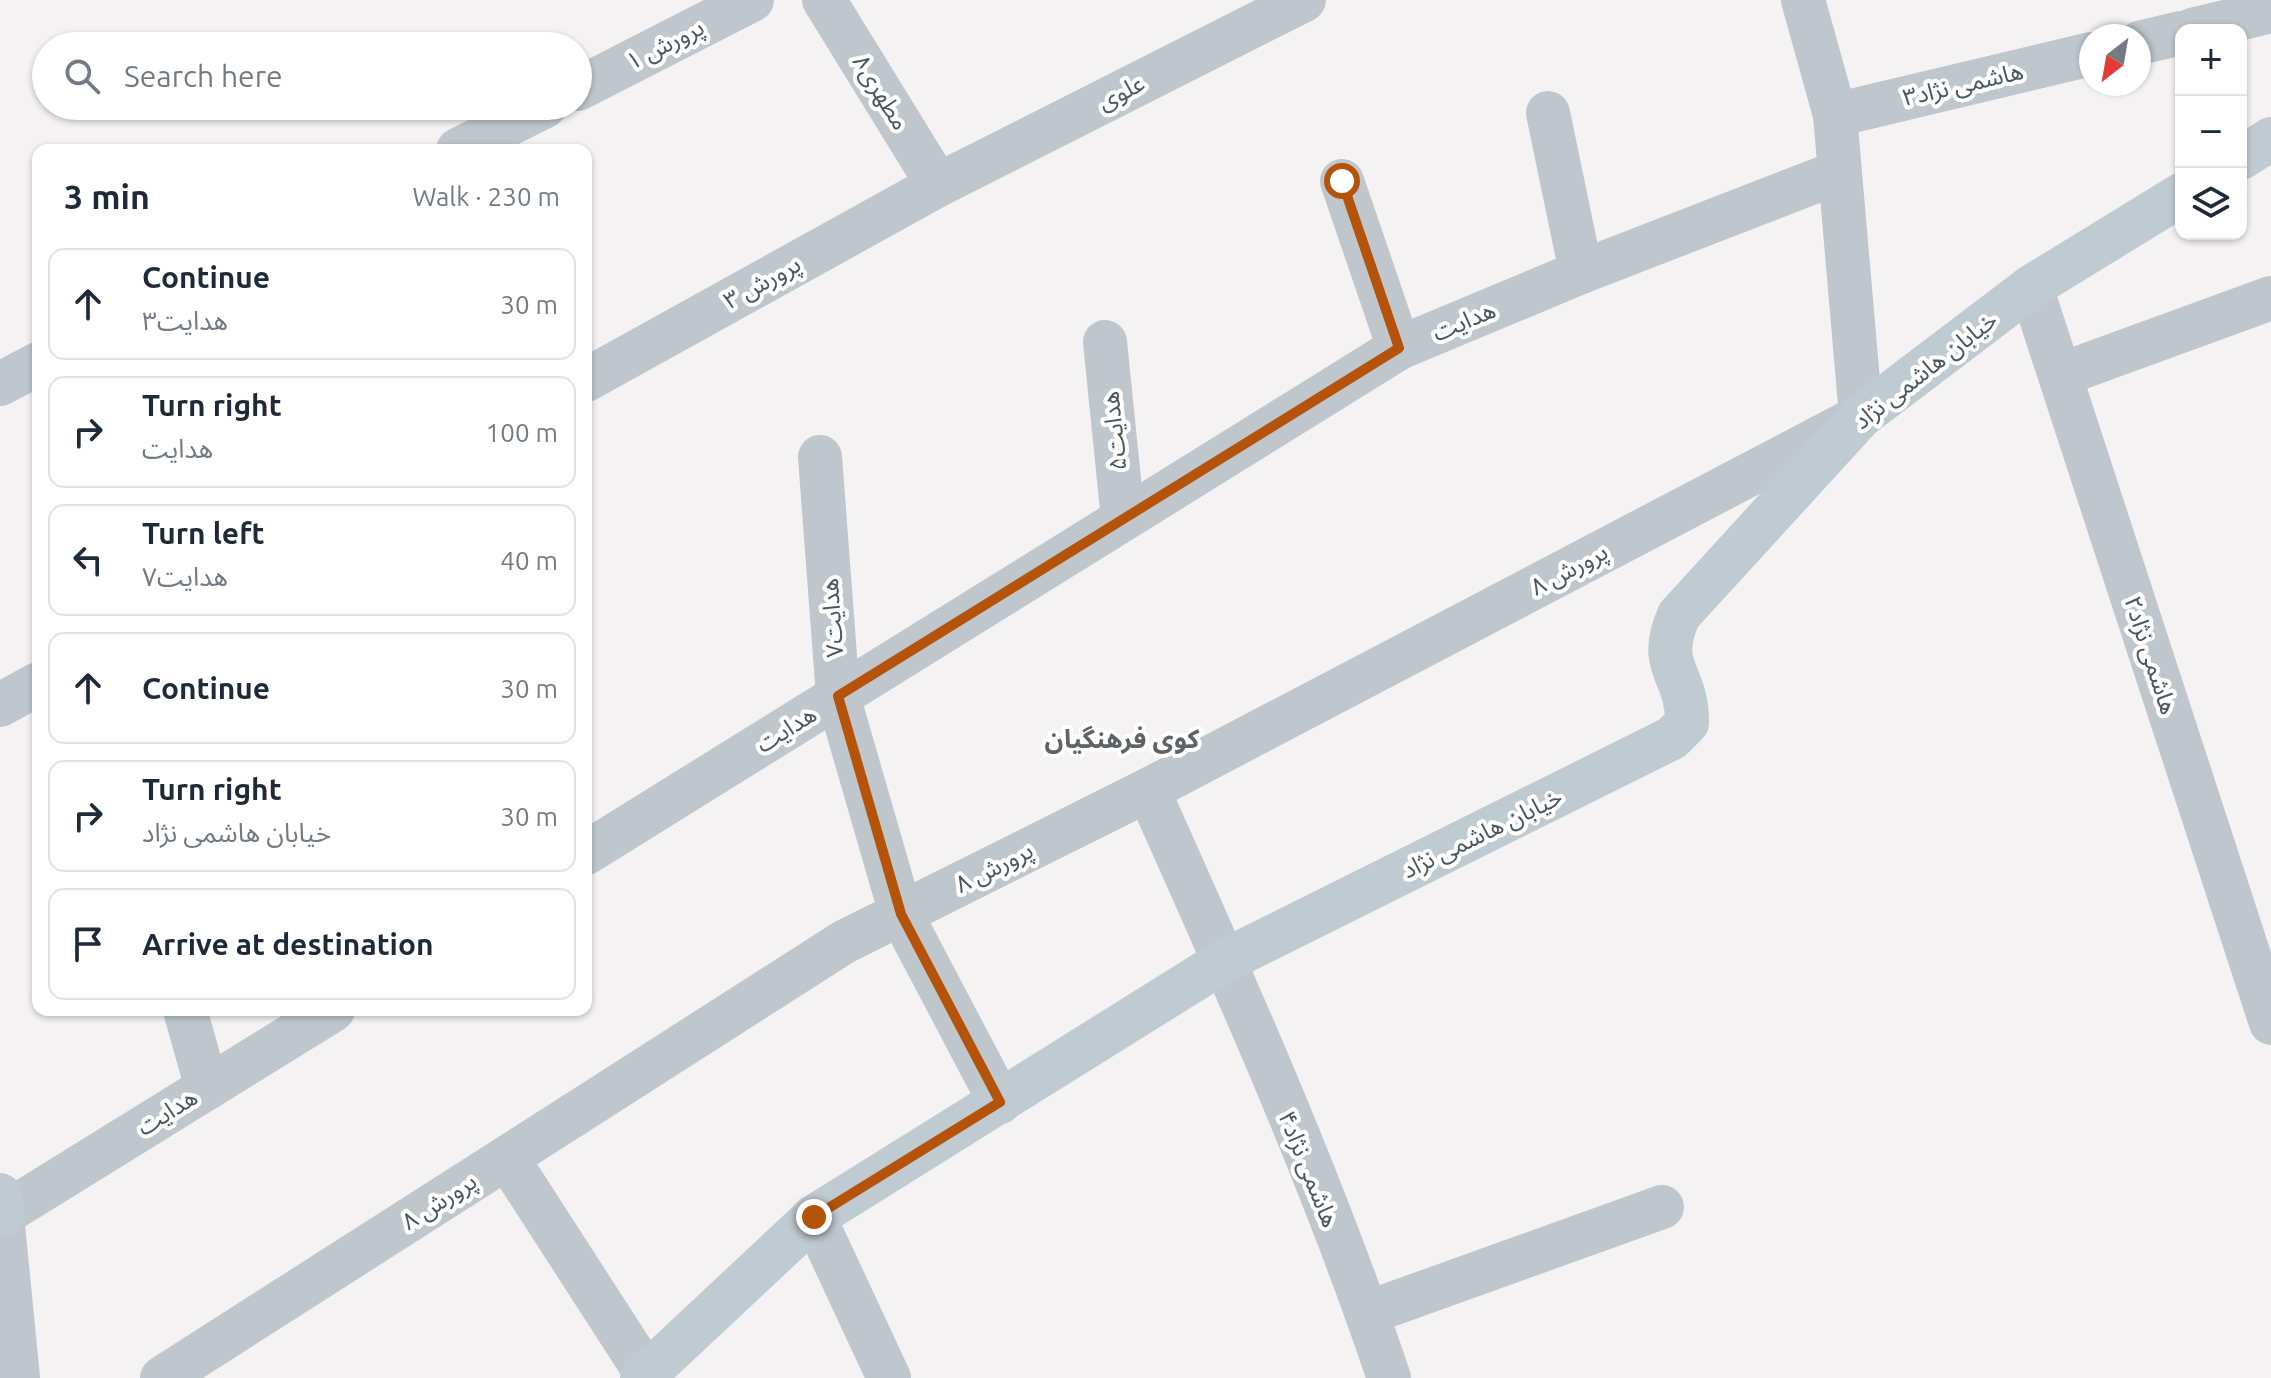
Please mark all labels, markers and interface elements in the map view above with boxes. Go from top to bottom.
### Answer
street label: پرورش ۱ [622,13,709,77]
north arrow [2079,24,2151,96]
map controls [2175,24,2247,240]
button: + [2175,24,2247,96]
search box [32,32,592,120]
street label: مطهری۸ [847,50,915,135]
icon: search [60,54,104,98]
street label: هاشمی نژاد۳ [1900,57,2026,112]
text: Search here [124,59,283,93]
street label: علوی [1093,69,1149,116]
button: − [2175,96,2247,168]
route start [1324,163,1360,199]
button: layers [2175,168,2247,240]
text: 3 min [64,177,150,215]
text: Walk · 230 m [412,182,560,211]
street label: پرورش ۳ [719,250,806,316]
text: Continue [142,260,270,294]
icon: ahead [66,282,110,326]
text: 30 m [500,290,558,319]
street label: هدایت [1428,296,1500,346]
text: هدایت۳ [142,306,228,335]
street label: خیابان هاشمی نژاد [1848,306,2003,435]
text: Turn right [142,388,282,422]
street label: هدایت۵ [1096,390,1132,472]
icon: right [66,410,110,454]
text: 100 m [486,418,558,447]
text: هدایت [142,434,213,463]
text: Turn left [142,516,264,550]
street label: پرورش ۸ [1526,537,1613,603]
icon: left [66,538,110,582]
text: 40 m [500,546,558,575]
text: هدایت۷ [142,562,228,591]
street label: هدایت۷ [816,577,848,659]
street label: هاشمی نژاد۲ [2118,592,2183,718]
icon: ahead [66,666,110,710]
text: Continue [142,671,270,705]
text: 30 m [500,674,558,703]
street label: هدایت [751,700,821,758]
district label: کوی فرهنگیان [1045,724,1201,754]
text: Turn right [142,772,282,806]
street label: خیابان هاشمی نژاد [1398,783,1567,884]
icon: right [66,794,110,838]
text: 30 m [500,802,558,831]
text: خیابان هاشمی نژاد [142,818,331,847]
street label: پرورش ۸ [951,836,1038,900]
icon: arrive [66,922,110,966]
text: Arrive at destination [142,927,434,961]
street label: هدایت [132,1083,202,1141]
street label: هاشمی نژاد۴ [1273,1107,1345,1231]
street label: پرورش ۸ [397,1167,483,1237]
route end [796,1199,832,1235]

